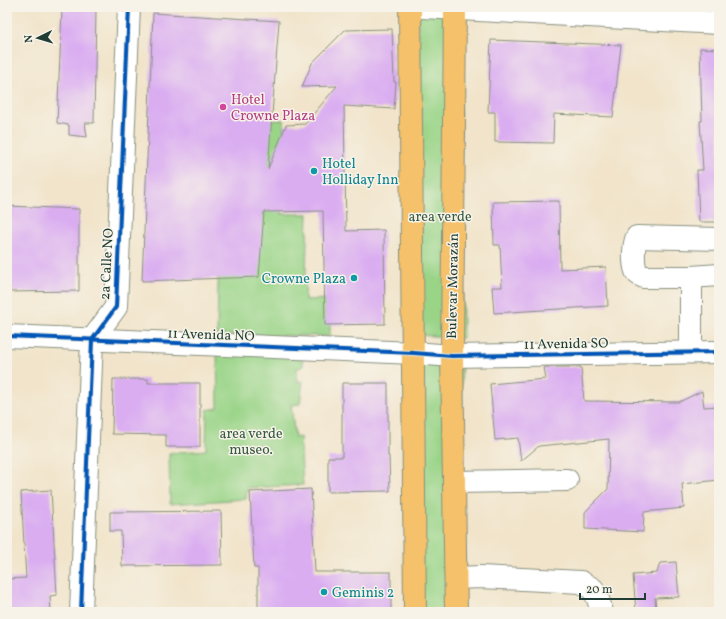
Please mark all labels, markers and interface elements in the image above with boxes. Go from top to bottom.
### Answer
north arrow [18,18,58,58]
text: N [22,34,37,43]
place label: Hotel Crowne Plaza [231,91,315,126]
marker: Hotel Crowne Plaza [218,102,228,112]
place label: Hotel Holliday Inn [322,155,399,190]
marker: Hotel Holliday Inn [309,166,319,176]
park label: area verde [408,208,472,227]
street label: 2a Calle NO [96,228,119,300]
street label: Bulevar Morazán [443,233,464,339]
place label: Crowne Plaza [262,270,346,289]
marker: Crowne Plaza [349,273,359,283]
street label: 11 Avenida NO [167,324,255,347]
street label: 11 Avenida SO [523,334,609,355]
park label: area verde museo. [219,425,283,460]
scale bar [580,575,645,601]
text: 20 m [586,582,613,598]
place label: Geminis 2 [332,584,394,603]
marker: Geminis 2 [319,587,329,597]

